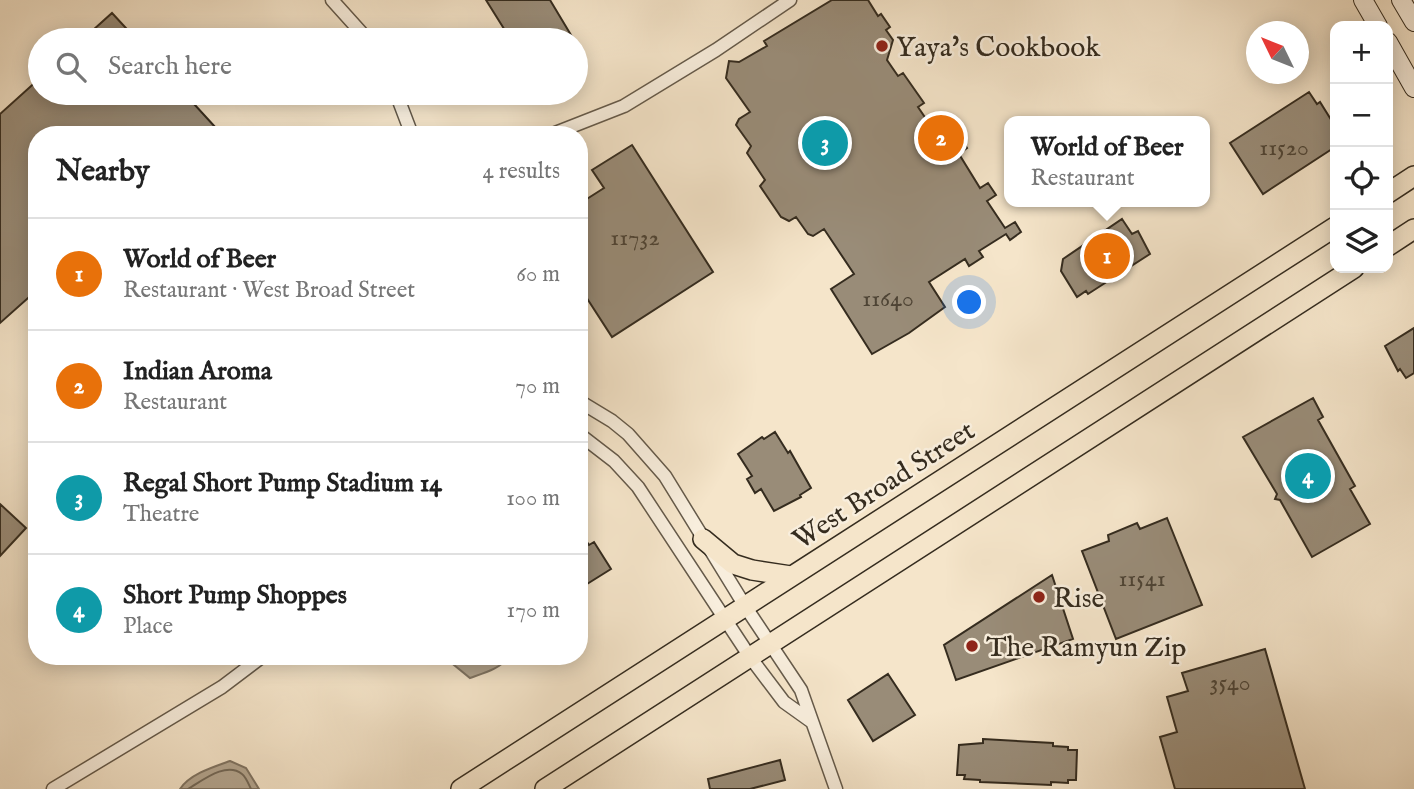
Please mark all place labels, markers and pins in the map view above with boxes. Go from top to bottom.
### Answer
place label: Yaya's Cookbook [896,31,1101,66]
marker: Yaya's Cookbook [874,38,890,54]
pin: 2 [918,112,964,164]
pin: 3 [802,117,848,169]
pin: 1 [1084,230,1130,282]
pin: 4 [1285,450,1331,502]
place label: Rise [1053,582,1105,617]
marker: Rise [1031,589,1047,605]
place label: The Ramyun Zip [986,631,1187,666]
marker: The Ramyun Zip [964,638,980,654]

